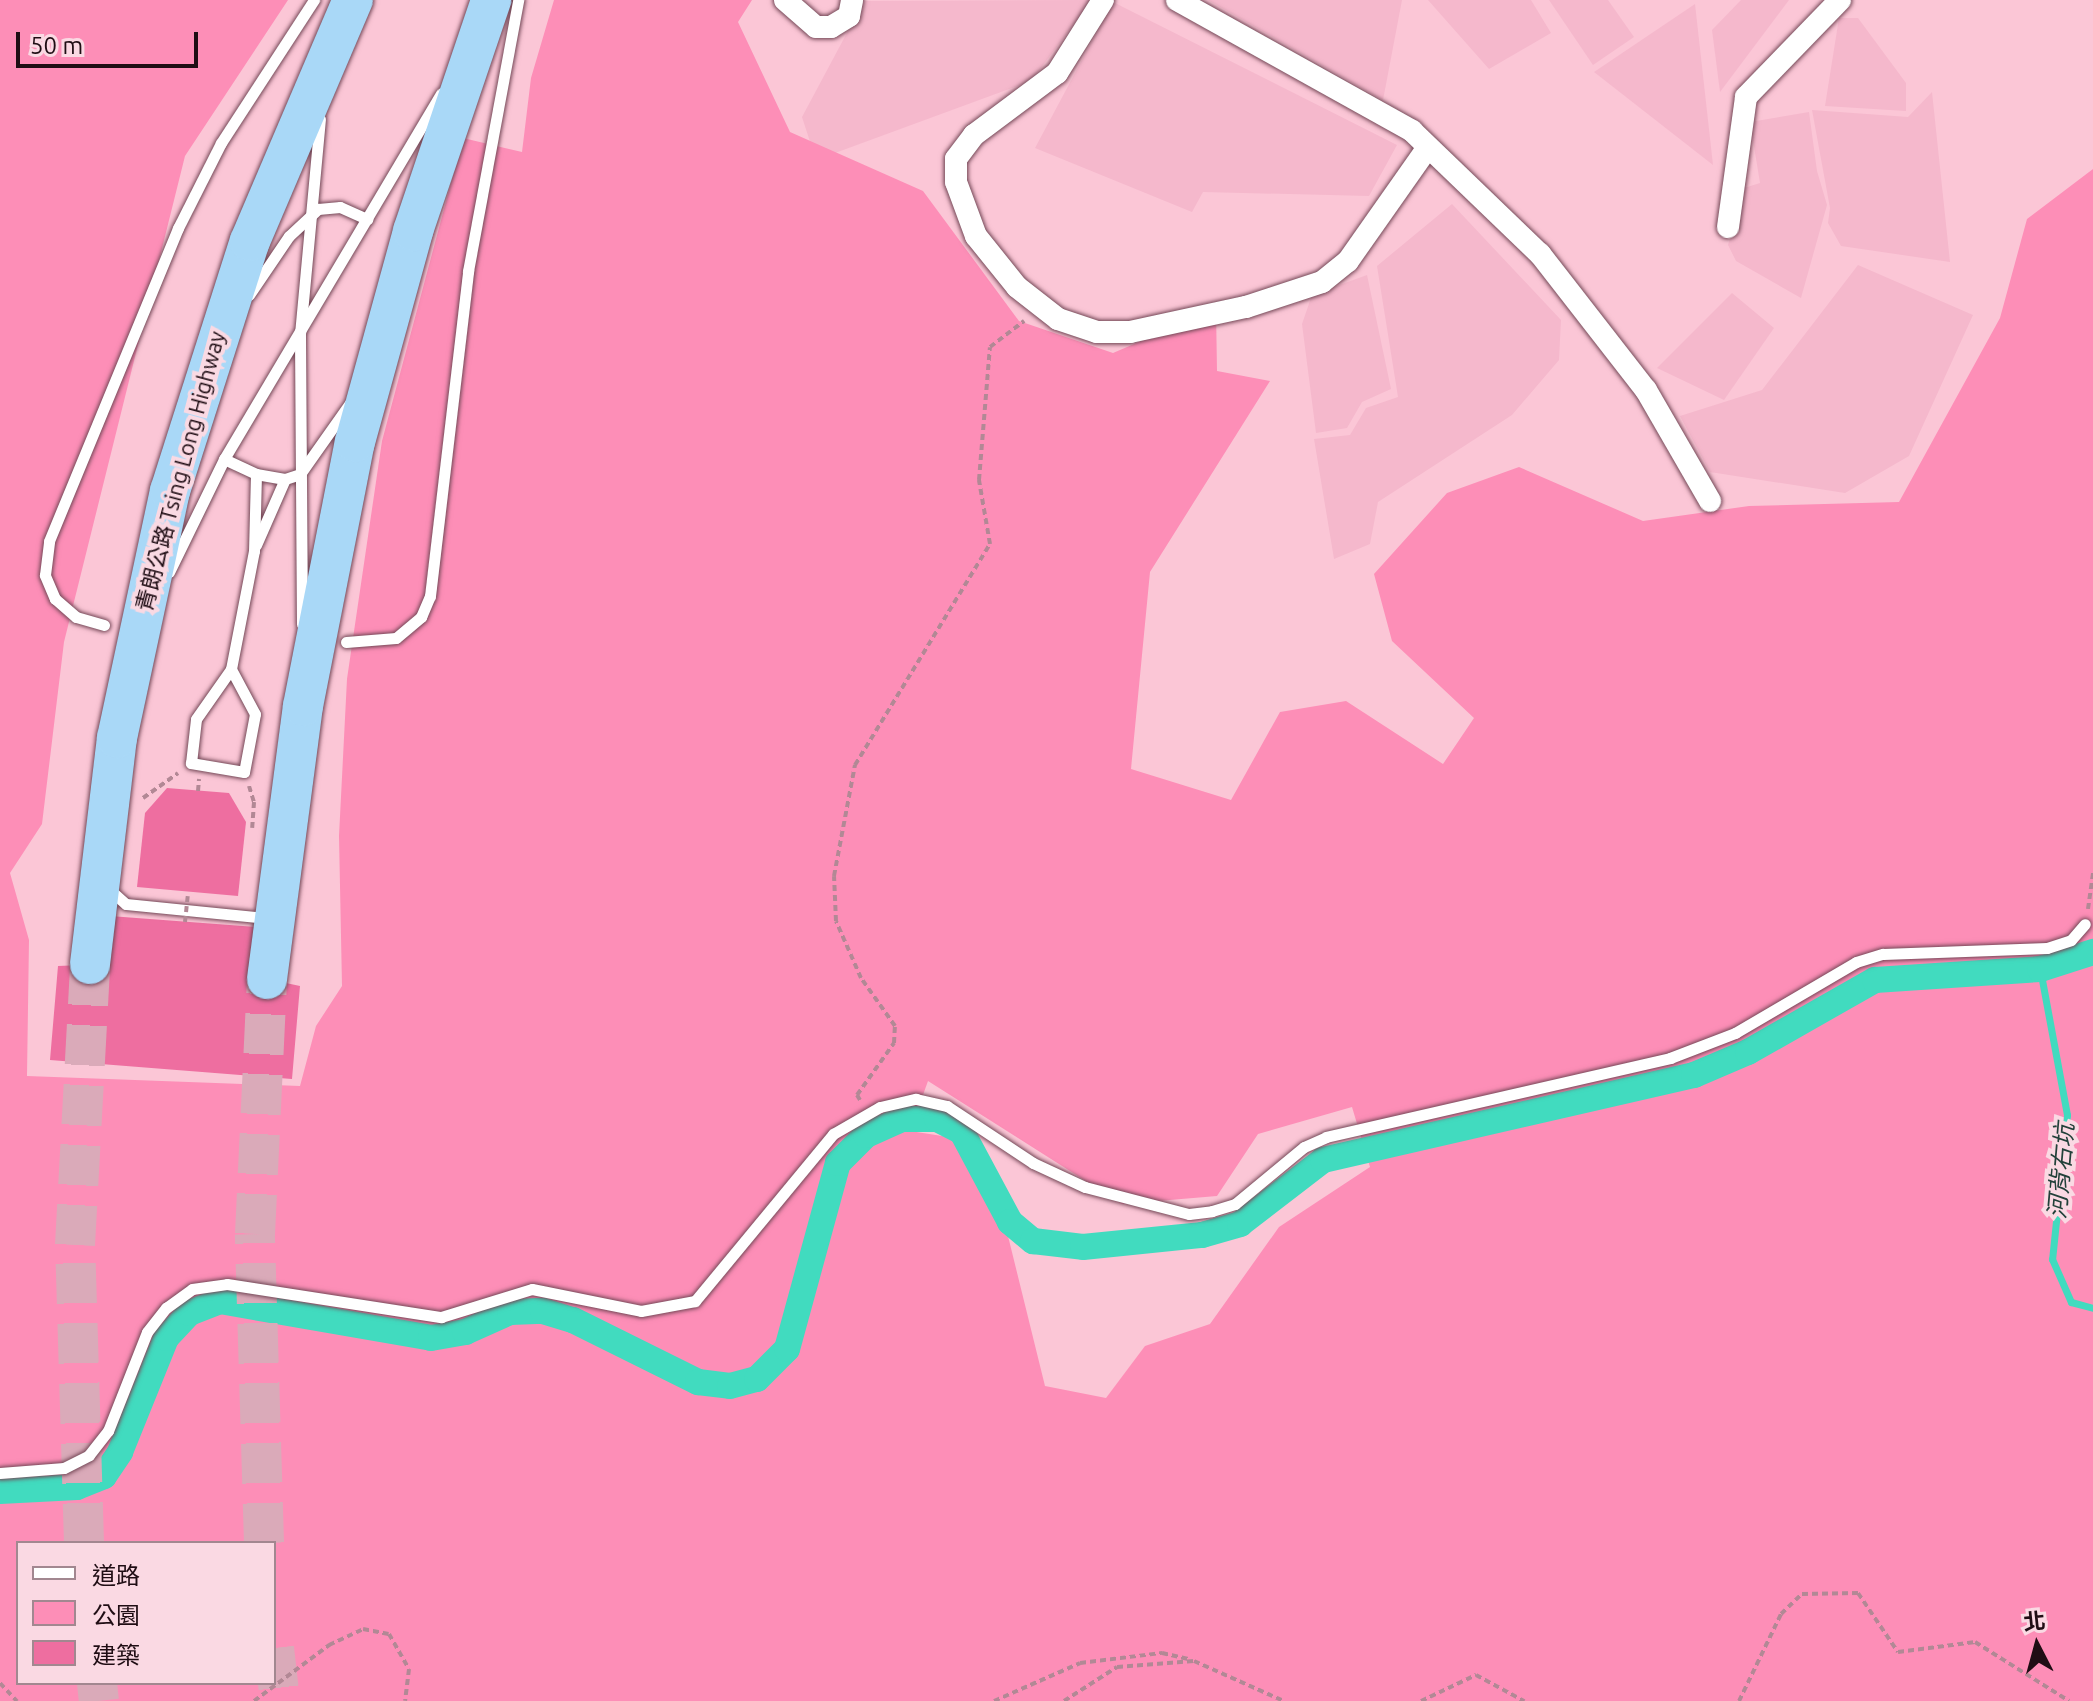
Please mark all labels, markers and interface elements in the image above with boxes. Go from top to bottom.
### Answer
scale bar [20,16,202,66]
text: 50 m [30,32,83,59]
street label: 青朗公路 Tsing Long Highway [130,328,230,614]
water label: 河背右坑 [2042,1122,2080,1220]
legend [16,1541,276,1685]
text: 道路 [92,1562,140,1589]
text: 公園 [92,1602,140,1629]
north arrow [1997,1605,2077,1685]
text: 北 [2022,1607,2047,1634]
text: 建築 [92,1642,140,1669]

